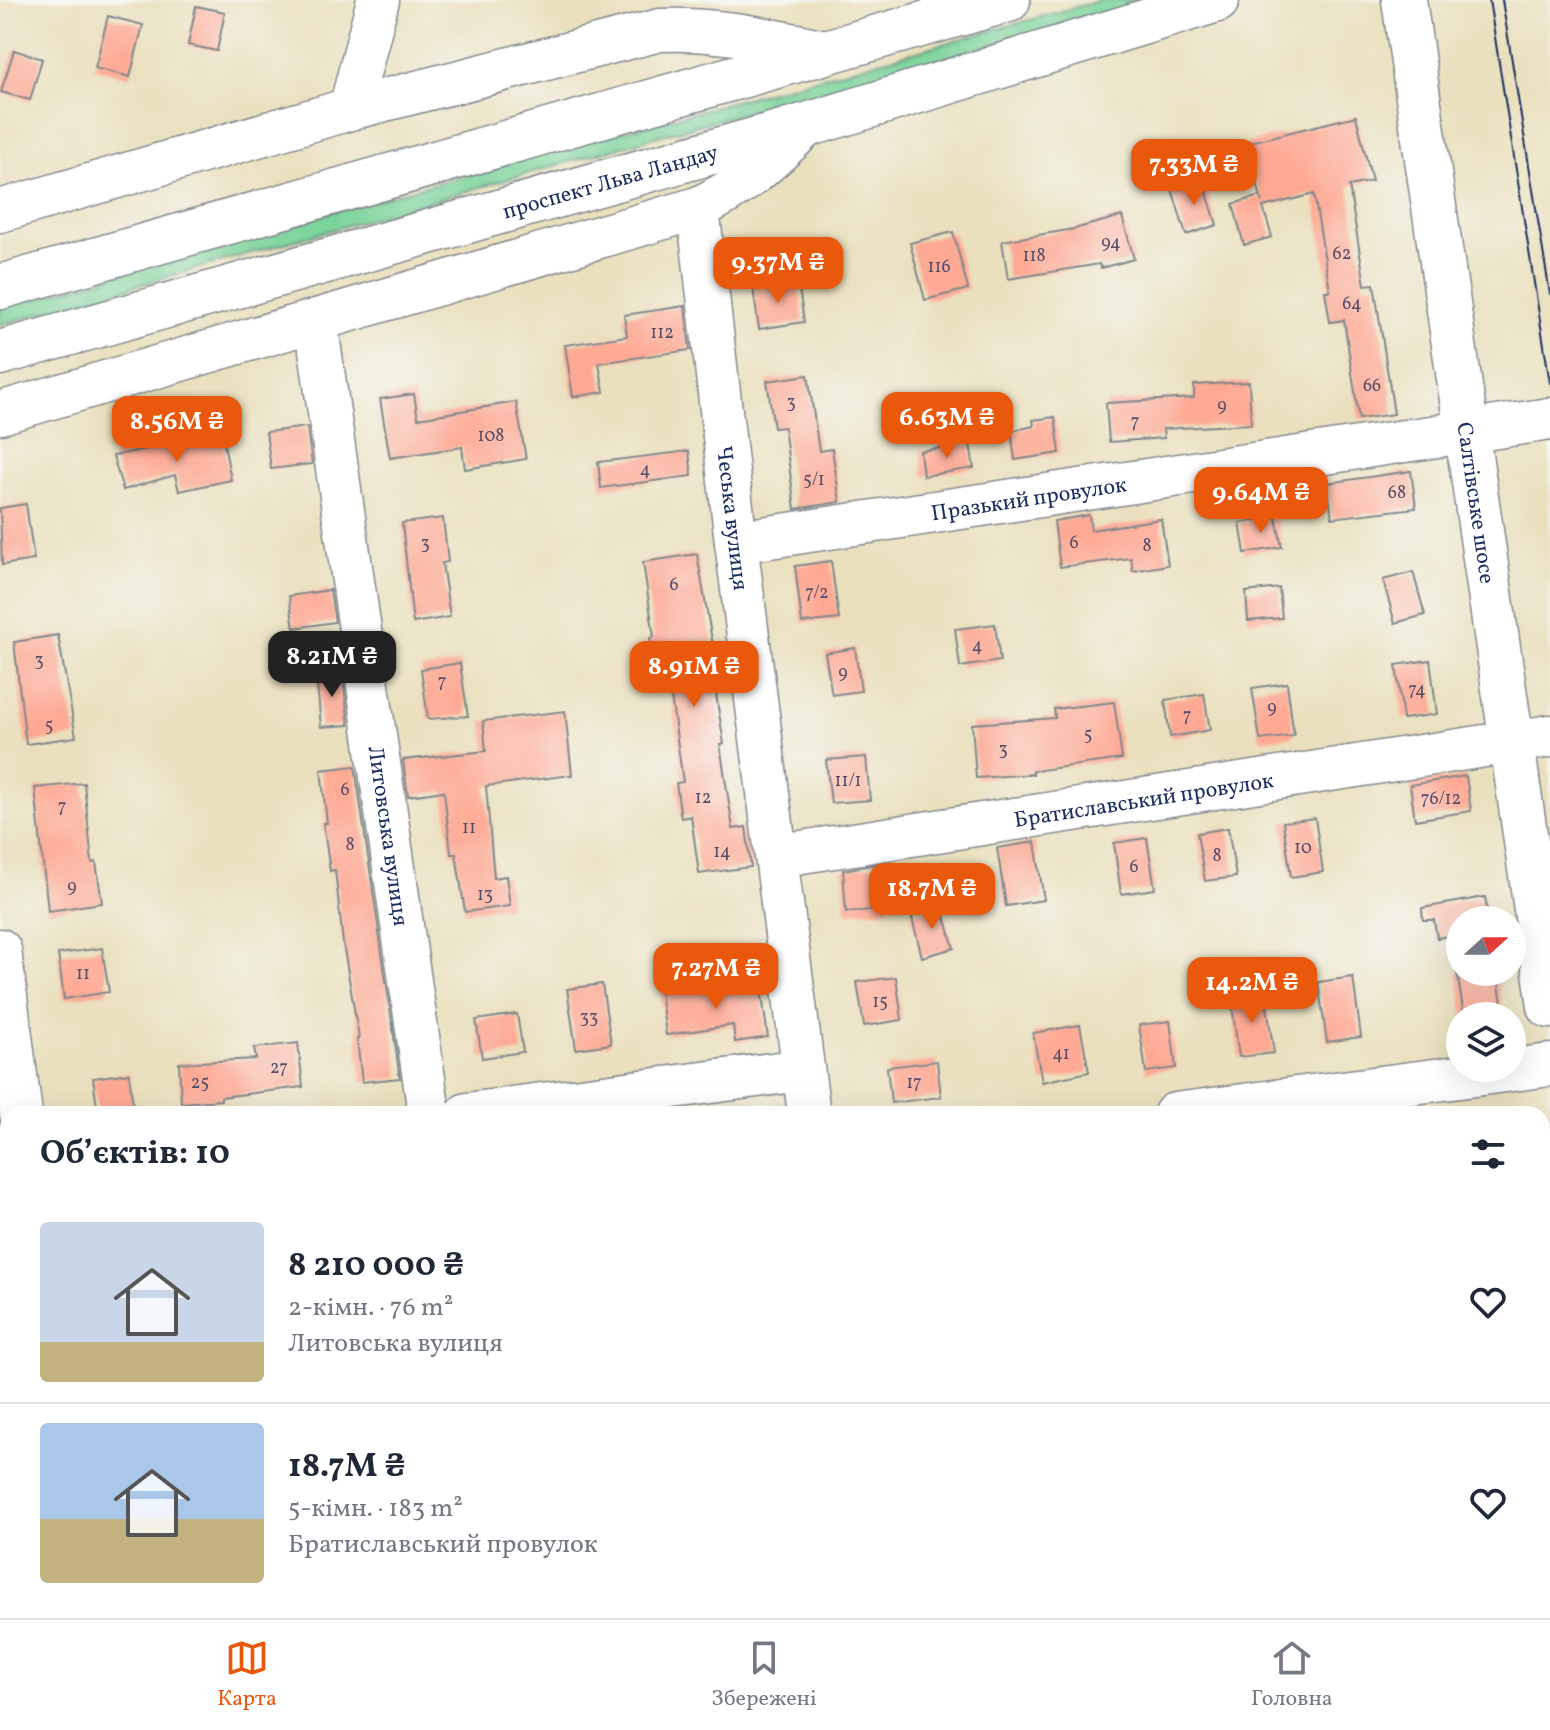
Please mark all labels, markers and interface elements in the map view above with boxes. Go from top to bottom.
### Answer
street label: проспект Льва Ландау [499,138,722,228]
pin: 7.33M ₴ [1120,139,1268,207]
text: 7.33M ₴ [1149,147,1239,183]
house number: 94 [1101,231,1121,256]
pin: 9.37M ₴ [704,237,852,305]
house number: 62 [1333,242,1351,267]
house number: 118 [1022,244,1046,269]
text: 9.37M ₴ [731,245,825,281]
house number: 116 [927,255,951,280]
house number: 64 [1342,292,1362,317]
house number: 112 [650,321,674,346]
house number: 66 [1363,374,1381,399]
house number: 3 [786,391,796,416]
pin: 6.63M ₴ [873,392,1021,460]
house number: 9 [1217,394,1227,419]
pin: 8.56M ₴ [103,396,251,464]
text: 6.63M ₴ [899,400,995,436]
text: 8.56M ₴ [130,404,224,440]
house number: 7 [1131,410,1139,435]
street label: Салтівське шосе [1447,420,1502,586]
house number: 108 [478,424,504,449]
street label: Чеська вулиця [707,444,755,592]
house number: 4 [640,458,650,483]
pin: 9.64M ₴ [1187,467,1335,535]
house number: 5/1 [803,468,825,493]
street label: Празький провулок [929,470,1129,530]
text: 9.64M ₴ [1212,475,1310,511]
house number: 68 [1388,481,1406,506]
house number: 6 [1069,531,1079,556]
house number: 3 [420,532,430,557]
house number: 8 [1142,534,1152,559]
house number: 6 [669,573,679,598]
house number: 7/2 [805,581,829,606]
pin: 8.21M ₴ [258,631,406,699]
house number: 4 [972,634,982,659]
text: 8.21M ₴ [286,639,378,675]
pin: 8.91M ₴ [620,641,768,709]
house number: 3 [34,649,44,674]
text: 8.91M ₴ [648,649,740,685]
house number: 9 [838,661,848,686]
house number: 7 [438,670,446,695]
house number: 74 [1408,678,1426,703]
house number: 9 [1267,696,1277,721]
house number: 7 [1183,704,1191,729]
house number: 5 [45,714,53,739]
house number: 5 [1084,723,1092,748]
house number: 3 [998,738,1008,763]
street label: Литовська вулиця [359,744,415,928]
street label: Братиславський провулок [1012,766,1276,837]
house number: 11/1 [835,769,861,794]
house number: 6 [340,778,350,803]
house number: 12 [695,786,711,811]
house number: 76/12 [1421,787,1461,812]
house number: 7 [58,795,66,820]
house number: 11 [462,816,476,841]
house number: 8 [345,833,355,858]
house number: 10 [1294,836,1312,861]
house number: 14 [713,840,731,865]
house number: 8 [1212,844,1222,869]
house number: 6 [1129,855,1139,880]
pin: 18.7M ₴ [858,863,1006,931]
text: 18.7M ₴ [887,871,977,907]
house number: 9 [67,875,77,900]
house number: 13 [477,883,493,908]
north arrow [1446,906,1526,986]
map controls [1446,906,1526,1082]
pin: 7.27M ₴ [642,943,790,1011]
text: 7.27M ₴ [671,951,761,987]
pin: 14.2M ₴ [1178,957,1326,1025]
house number: 11 [76,962,90,987]
text: 14.2M ₴ [1205,965,1299,1001]
house number: 15 [872,990,888,1015]
button: layers [1446,1002,1526,1082]
house number: 33 [580,1006,598,1031]
house number: 41 [1052,1042,1070,1067]
house number: 27 [270,1056,288,1081]
house number: 25 [191,1071,209,1096]
house number: 17 [906,1071,922,1096]
text: Об’єктів: 10 [40,1131,230,1178]
icon: filters [1466,1132,1510,1176]
text: 8 210 000 ₴ [288,1243,464,1290]
icon: home [104,1254,200,1350]
icon: heart [1466,1280,1510,1324]
text: 2-кімн. · 76 m² [288,1290,453,1326]
text: Литовська вулиця [288,1326,503,1362]
text: 18.7M ₴ [288,1444,406,1491]
icon: home [104,1455,200,1551]
icon: heart [1466,1481,1510,1525]
text: 5-кімн. · 183 m² [288,1491,463,1527]
text: Братиславський провулок [288,1527,598,1563]
tab: Карта [217,1636,277,1715]
tab: Збережені [711,1636,817,1715]
tab: Головна [1251,1636,1333,1715]

